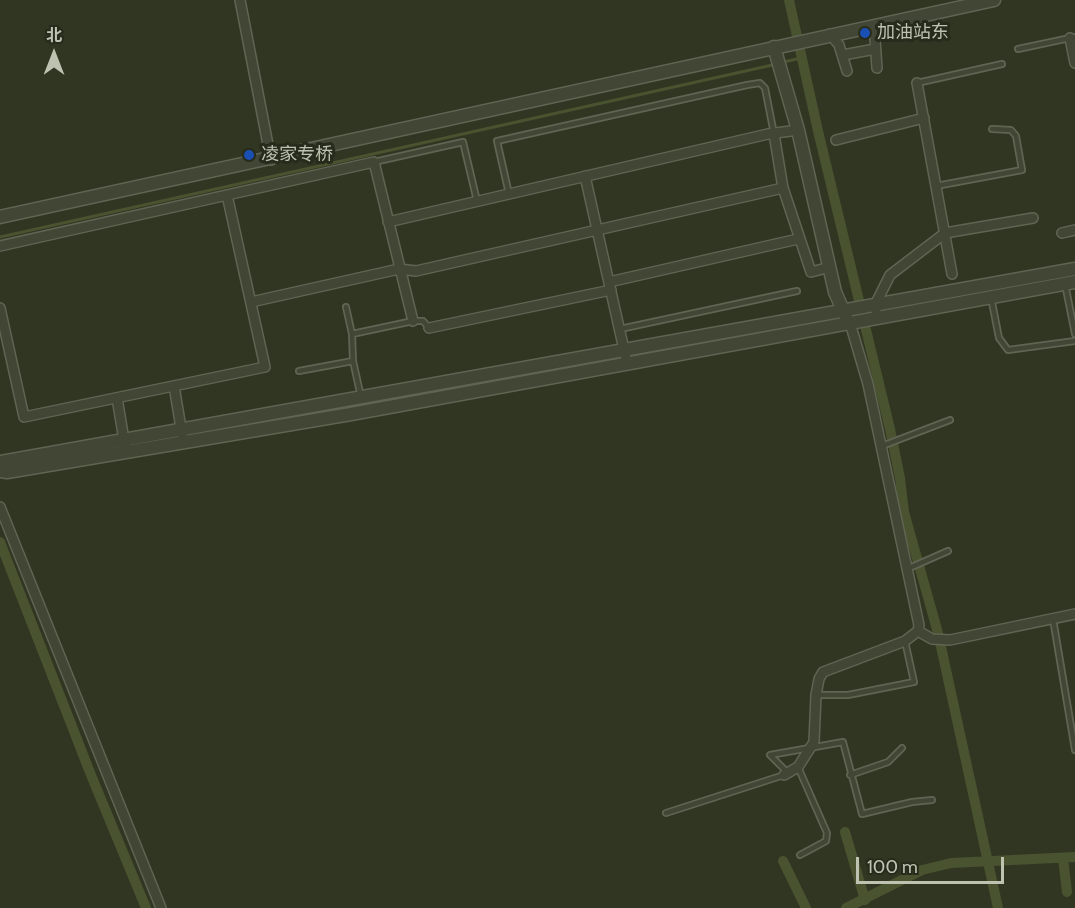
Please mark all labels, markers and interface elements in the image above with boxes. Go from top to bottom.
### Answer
place label: 加油站东 [877,22,949,44]
north arrow [24,24,84,84]
text: 北 [46,26,62,45]
marker: 加油站东 [858,26,872,40]
place label: 凌家专桥 [261,144,333,166]
marker: 凌家专桥 [242,148,256,162]
scale bar [859,845,1008,883]
text: 100 m [867,856,918,878]

